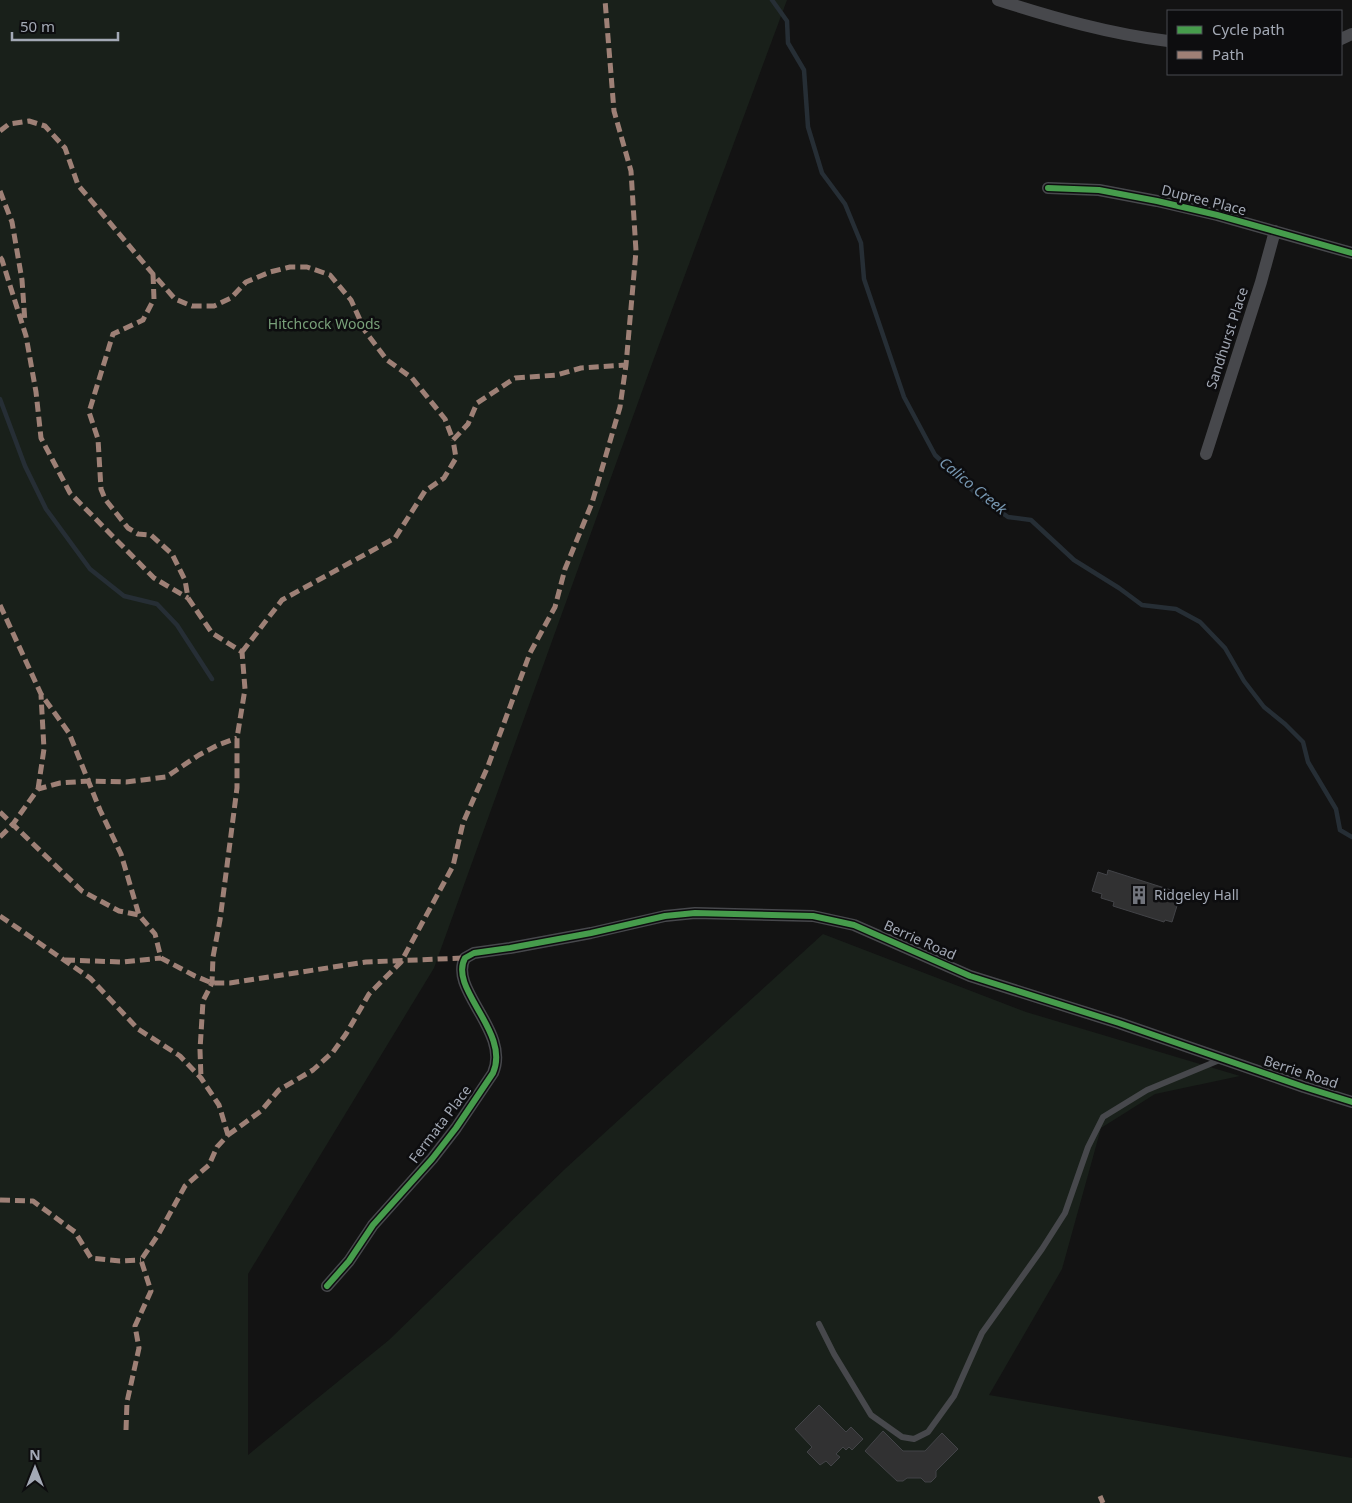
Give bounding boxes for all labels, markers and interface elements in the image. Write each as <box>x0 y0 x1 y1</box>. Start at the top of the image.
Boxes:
scale bar <box>12 10 119 42</box>
legend <box>1167 10 1342 75</box>
text: 50 m <box>20 16 55 36</box>
text: Cycle path <box>1212 19 1285 39</box>
text: Path <box>1212 44 1244 64</box>
street label: Dupree Place <box>1160 180 1249 219</box>
street label: Sandhurst Place <box>1201 284 1252 391</box>
park label: Hitchcock Woods <box>268 314 381 333</box>
water label: Calico Creek <box>936 452 1012 519</box>
building icon: Ridgeley Hall <box>1128 884 1150 906</box>
place label: Ridgeley Hall <box>1154 885 1239 904</box>
street label: Berrie Road <box>881 915 959 964</box>
street label: Berrie Road <box>1261 1051 1341 1093</box>
street label: Fermata Place <box>404 1081 475 1167</box>
north arrow <box>10 1443 60 1493</box>
text: N <box>29 1445 41 1464</box>

